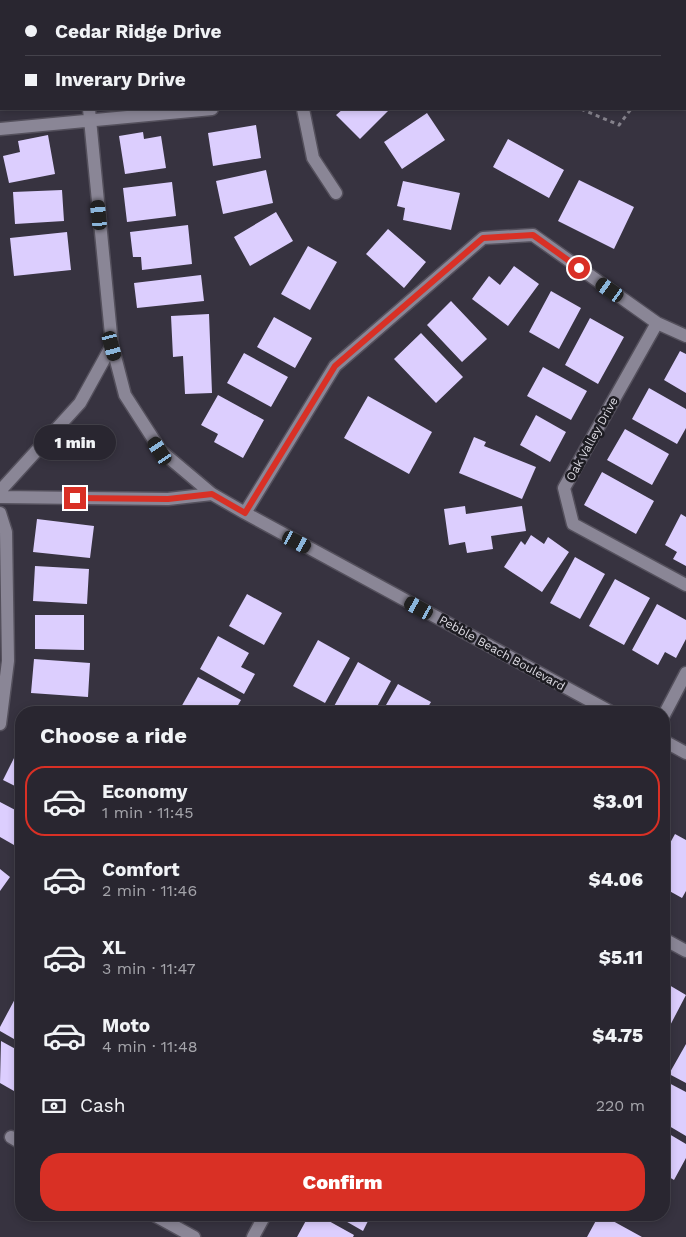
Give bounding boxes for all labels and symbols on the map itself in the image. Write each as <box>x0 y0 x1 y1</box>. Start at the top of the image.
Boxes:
car <box>89 199 108 231</box>
route start <box>568 257 590 279</box>
car <box>593 275 626 305</box>
car <box>100 330 123 362</box>
street label: Oak Valley Drive <box>563 395 621 483</box>
callout: 1 min <box>34 426 116 460</box>
car <box>145 434 174 468</box>
route end <box>64 487 86 509</box>
car <box>280 528 313 556</box>
car <box>402 594 435 622</box>
street label: Pebble Beach Boulevard <box>437 613 567 693</box>

